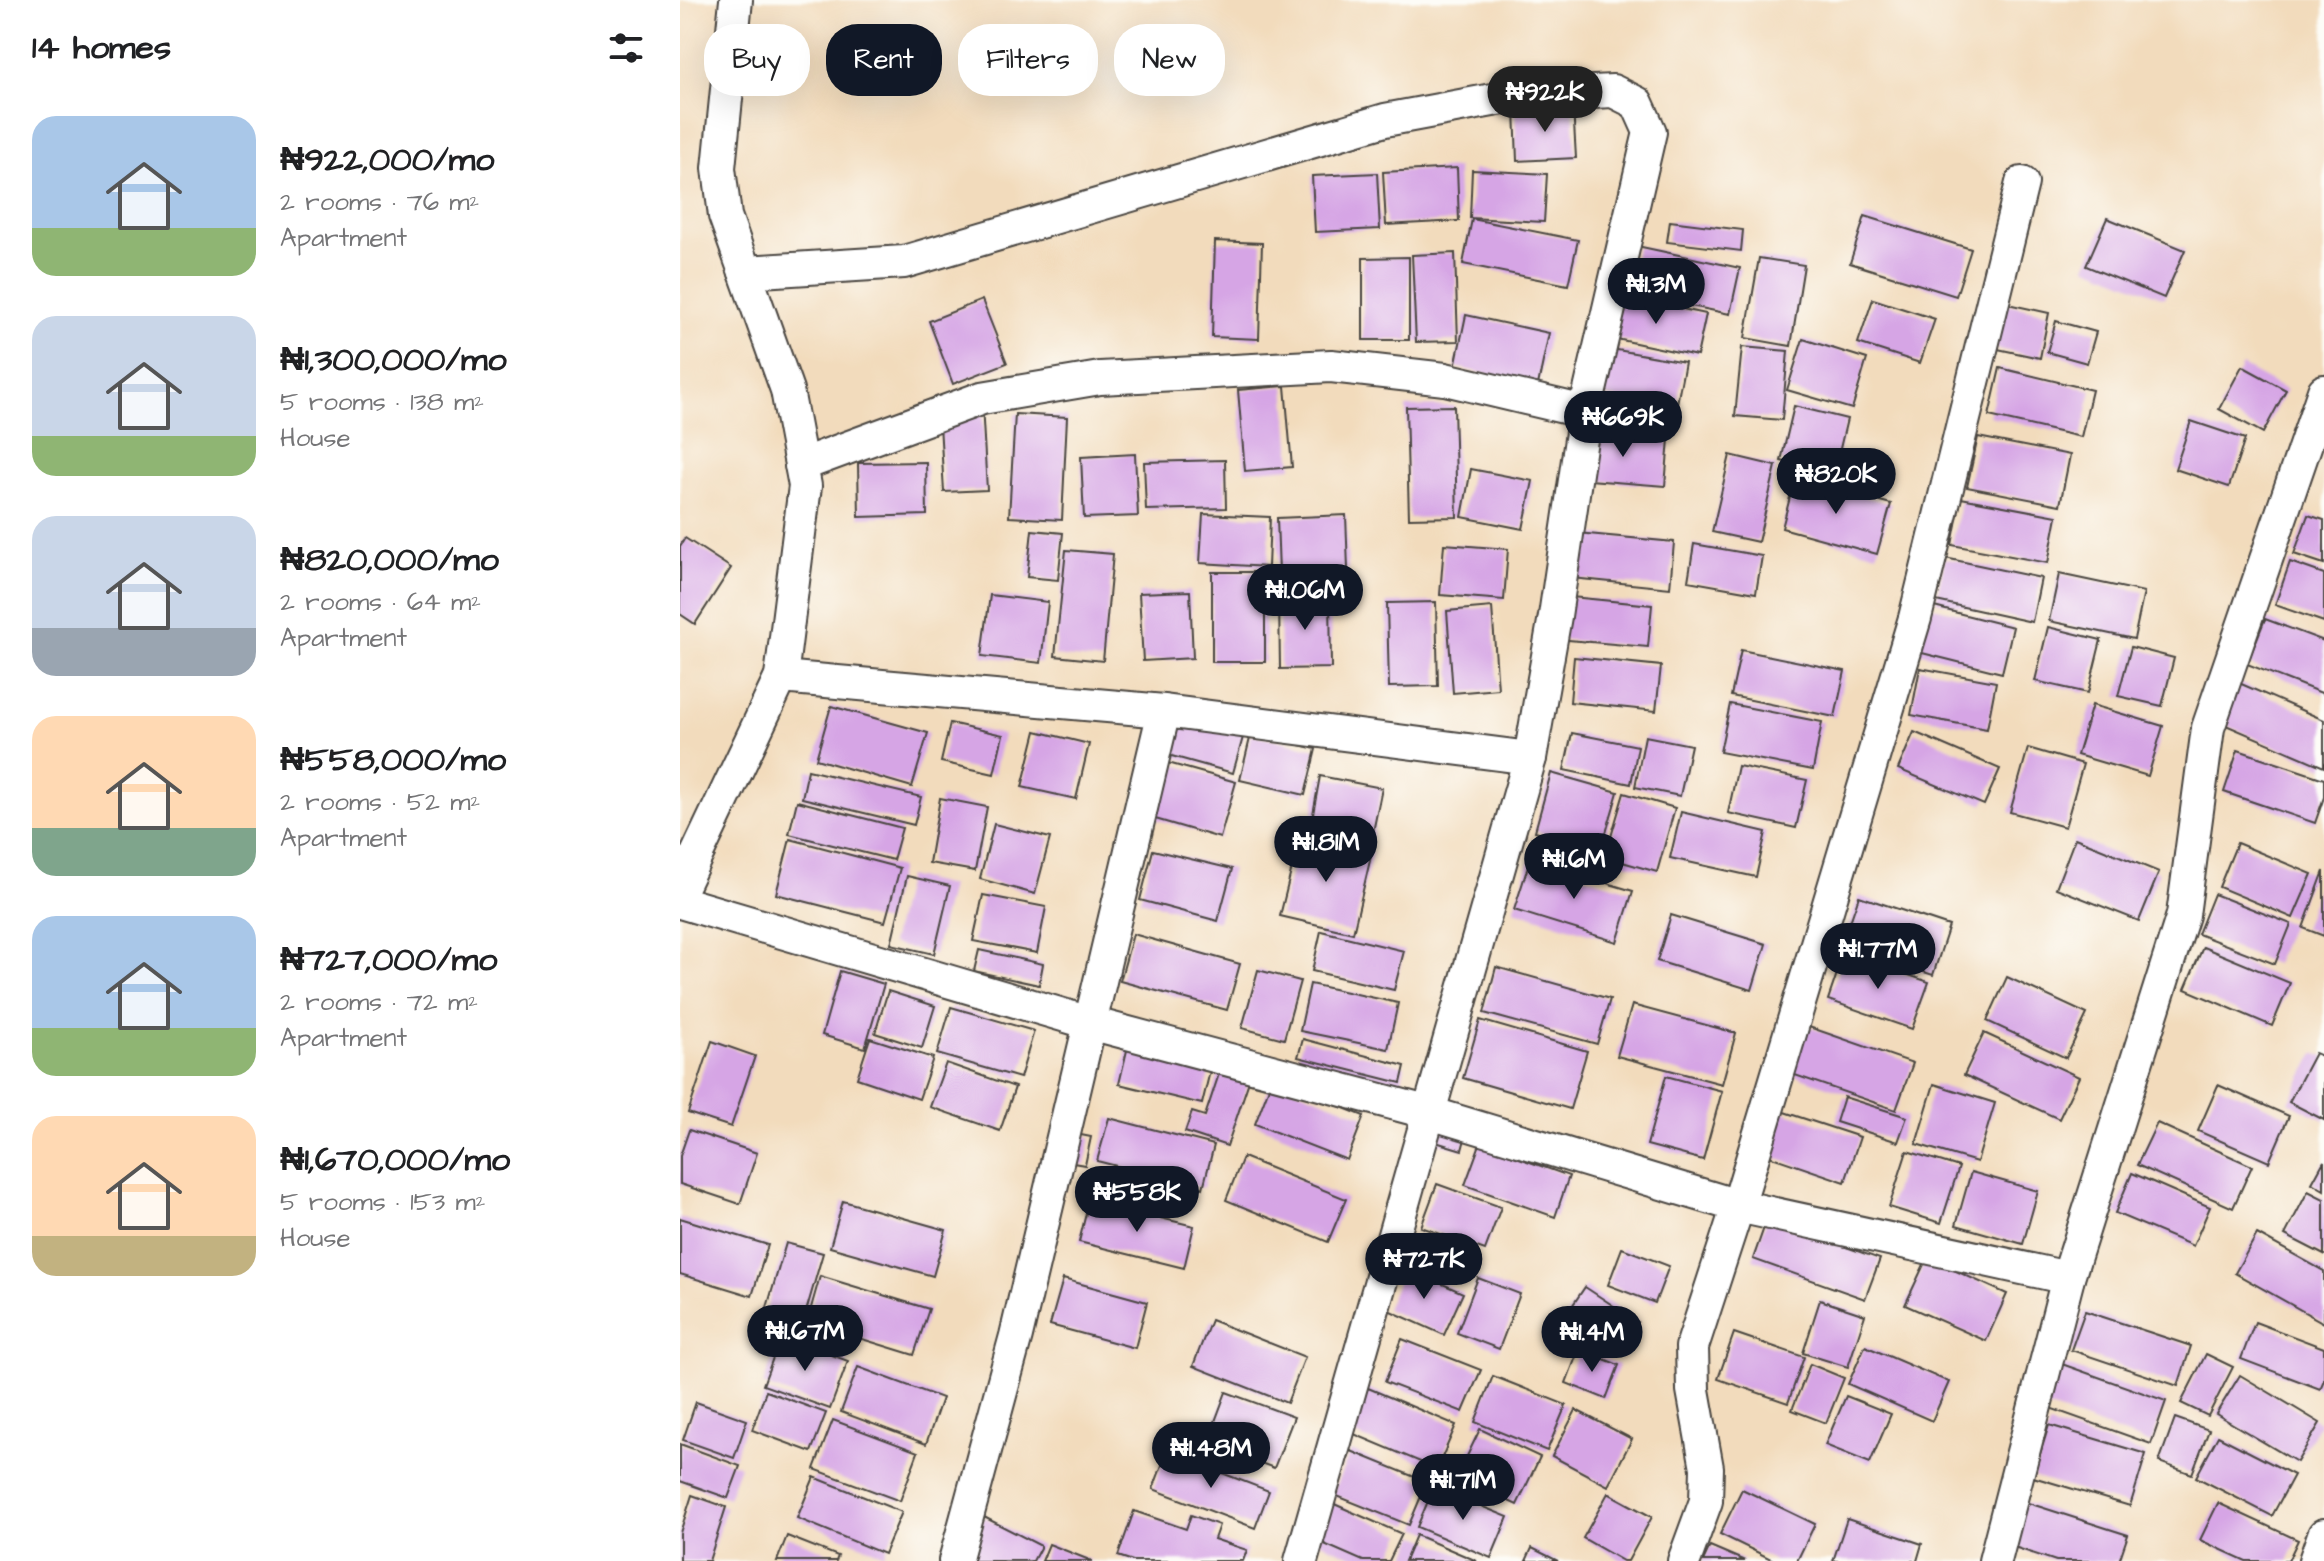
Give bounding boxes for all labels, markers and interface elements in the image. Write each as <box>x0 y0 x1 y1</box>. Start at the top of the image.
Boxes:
text: 14 homes <box>32 24 171 72</box>
chip: Buy <box>704 24 810 96</box>
chip: Rent <box>826 24 942 96</box>
chip: Filters <box>958 24 1098 96</box>
chip: New <box>1114 24 1225 96</box>
icon: filters <box>604 26 648 70</box>
pin: ₦922K <box>1489 66 1601 134</box>
text: ₦922K <box>1505 74 1585 110</box>
text: ₦922,000/mo <box>280 136 494 184</box>
icon: home <box>96 148 192 244</box>
text: 2 rooms · 76 m² <box>280 184 479 220</box>
text: Apartment <box>280 220 407 256</box>
pin: ₦1.3M <box>1600 258 1712 326</box>
text: ₦1.3M <box>1626 266 1686 302</box>
text: ₦1,300,000/mo <box>280 336 507 384</box>
icon: home <box>96 348 192 444</box>
text: 5 rooms · 138 m² <box>280 384 484 420</box>
pin: ₦669K <box>1567 391 1679 459</box>
text: ₦669K <box>1582 399 1664 435</box>
text: House <box>280 420 351 456</box>
pin: ₦820K <box>1780 448 1892 516</box>
text: ₦820K <box>1795 456 1877 492</box>
text: ₦820,000/mo <box>280 536 499 584</box>
icon: home <box>96 548 192 644</box>
pin: ₦1.06M <box>1240 564 1370 632</box>
text: ₦1.06M <box>1265 572 1345 608</box>
text: 2 rooms · 64 m² <box>280 584 481 620</box>
text: Apartment <box>280 620 407 656</box>
text: ₦558,000/mo <box>280 736 506 784</box>
icon: home <box>96 748 192 844</box>
text: 2 rooms · 52 m² <box>280 784 480 820</box>
pin: ₦1.81M <box>1261 816 1391 884</box>
text: Apartment <box>280 820 407 856</box>
text: ₦1.81M <box>1292 824 1360 860</box>
pin: ₦1.6M <box>1518 833 1630 901</box>
text: ₦1.6M <box>1542 841 1606 877</box>
pin: ₦1.77M <box>1813 923 1943 991</box>
text: ₦1.77M <box>1838 931 1918 967</box>
text: ₦727,000/mo <box>280 936 497 984</box>
icon: home <box>96 948 192 1044</box>
text: 2 rooms · 72 m² <box>280 984 478 1020</box>
text: Apartment <box>280 1020 407 1056</box>
text: ₦1,670,000/mo <box>280 1136 510 1184</box>
icon: home <box>96 1148 192 1244</box>
pin: ₦558K <box>1081 1166 1193 1234</box>
text: ₦558K <box>1093 1174 1181 1210</box>
text: 5 rooms · 153 m² <box>280 1184 486 1220</box>
text: House <box>280 1220 351 1256</box>
pin: ₦727K <box>1368 1233 1480 1301</box>
text: ₦727K <box>1383 1241 1465 1277</box>
pin: ₦1.67M <box>740 1305 870 1373</box>
pin: ₦1.4M <box>1536 1306 1648 1374</box>
text: ₦1.67M <box>765 1313 845 1349</box>
text: ₦1.4M <box>1560 1314 1624 1350</box>
pin: ₦1.48M <box>1146 1422 1276 1490</box>
text: ₦1.48M <box>1170 1430 1252 1466</box>
pin: ₦1.71M <box>1398 1454 1528 1522</box>
text: ₦1.71M <box>1430 1462 1496 1498</box>

